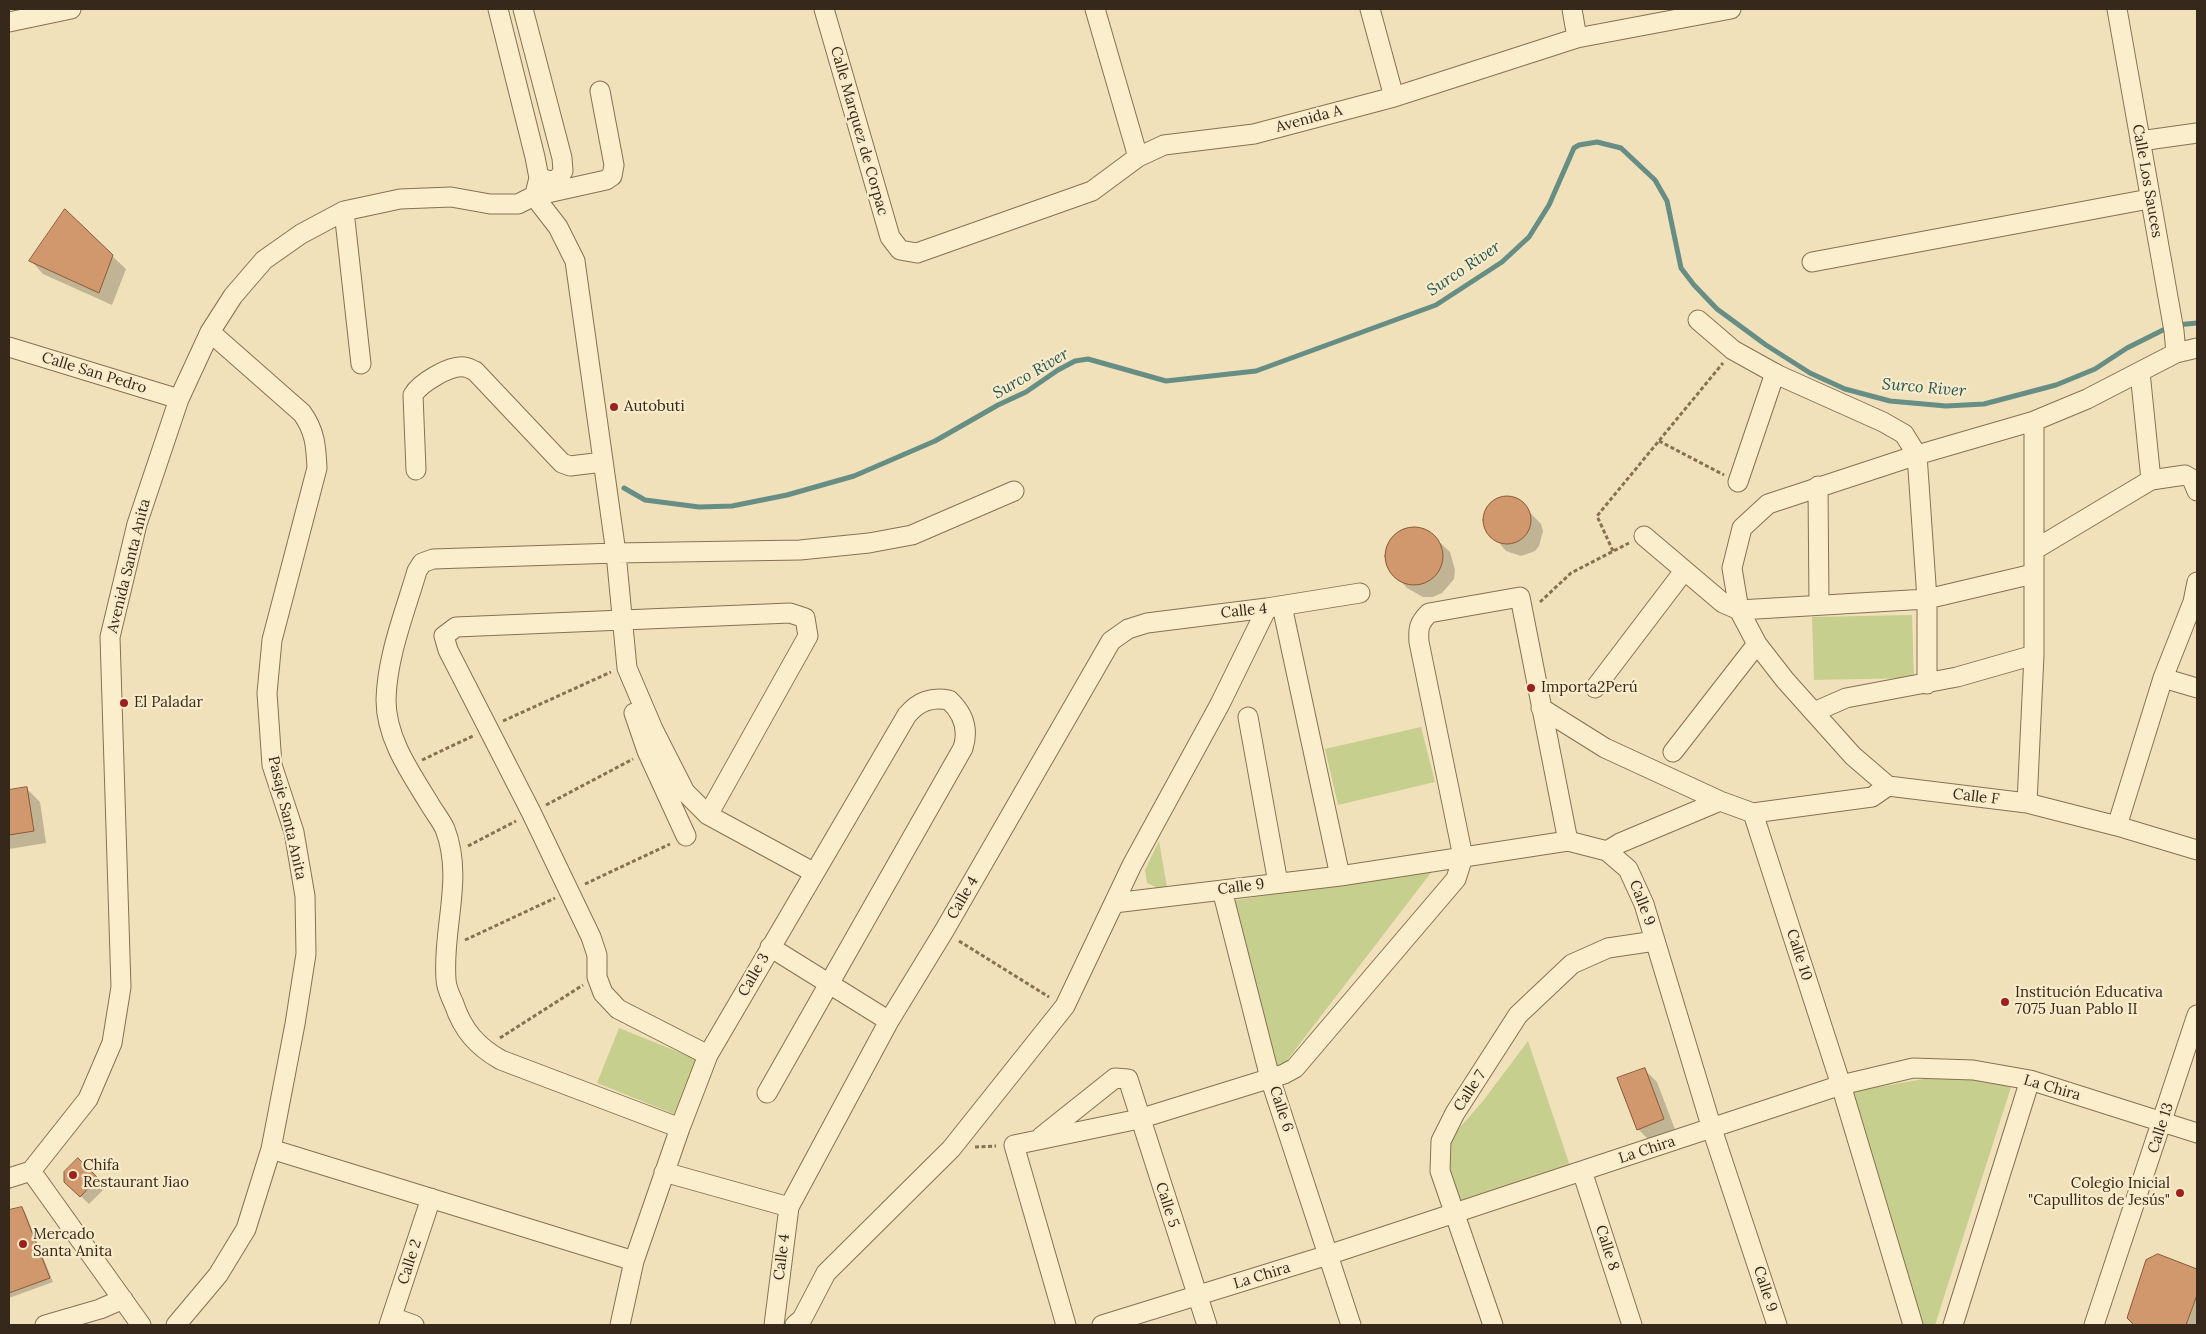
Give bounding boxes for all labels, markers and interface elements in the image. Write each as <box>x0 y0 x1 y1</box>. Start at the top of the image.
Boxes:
street label: Calle Marquez de Corpac <box>826 44 892 218</box>
street label: Avenida A <box>1274 101 1344 137</box>
street label: Calle Los Sauces <box>2128 123 2166 239</box>
water label: Surco River <box>1424 237 1504 301</box>
water label: Surco River <box>990 345 1072 403</box>
street label: Calle San Pedro <box>39 348 149 398</box>
water label: Surco River <box>1881 375 1967 401</box>
place label: Autobuti <box>624 398 685 416</box>
marker: Autobuti <box>608 401 620 413</box>
street label: Avenida Santa Anita <box>104 497 154 635</box>
street label: Calle 4 <box>1220 600 1268 622</box>
place label: Importa2Perú <box>1541 679 1638 697</box>
marker: Importa2Perú <box>1525 682 1537 694</box>
place label: El Paladar <box>134 694 203 712</box>
marker: El Paladar <box>118 697 130 709</box>
street label: Pasaje Santa Anita <box>264 754 310 882</box>
street label: Calle F <box>1952 785 2000 809</box>
street label: Calle 4 <box>944 873 982 923</box>
street label: Calle 9 <box>1217 875 1265 899</box>
street label: Calle 9 <box>1625 878 1659 928</box>
street label: Calle 10 <box>1782 927 1816 983</box>
street label: Calle 3 <box>735 950 773 1000</box>
place label: Institución Educativa 7075 Juan Pablo II <box>2015 984 2163 1019</box>
marker: Institución Educativa 7075 Juan Pablo II <box>1999 996 2011 1008</box>
street label: Calle 7 <box>1450 1067 1490 1115</box>
street label: La Chira <box>2021 1071 2083 1105</box>
street label: Calle 6 <box>1265 1084 1297 1134</box>
street label: Calle 13 <box>2144 1100 2178 1156</box>
street label: La Chira <box>1616 1132 1678 1168</box>
place label: Chifa Restaurant Jiao <box>83 1157 189 1192</box>
marker: Chifa Restaurant Jiao <box>67 1169 79 1181</box>
place label: Colegio Inicial "Capullitos de Jesús" <box>2028 1175 2170 1210</box>
street label: Calle 5 <box>1151 1180 1183 1230</box>
marker: Colegio Inicial "Capullitos de Jesús" <box>2174 1187 2186 1199</box>
street label: Calle 8 <box>1591 1223 1623 1273</box>
place label: Mercado Santa Anita <box>33 1226 112 1261</box>
street label: Calle 4 <box>770 1233 794 1281</box>
street label: Calle 2 <box>394 1237 426 1287</box>
marker: Mercado Santa Anita <box>17 1238 29 1250</box>
street label: La Chira <box>1231 1259 1293 1293</box>
street label: Calle 9 <box>1749 1264 1781 1314</box>

